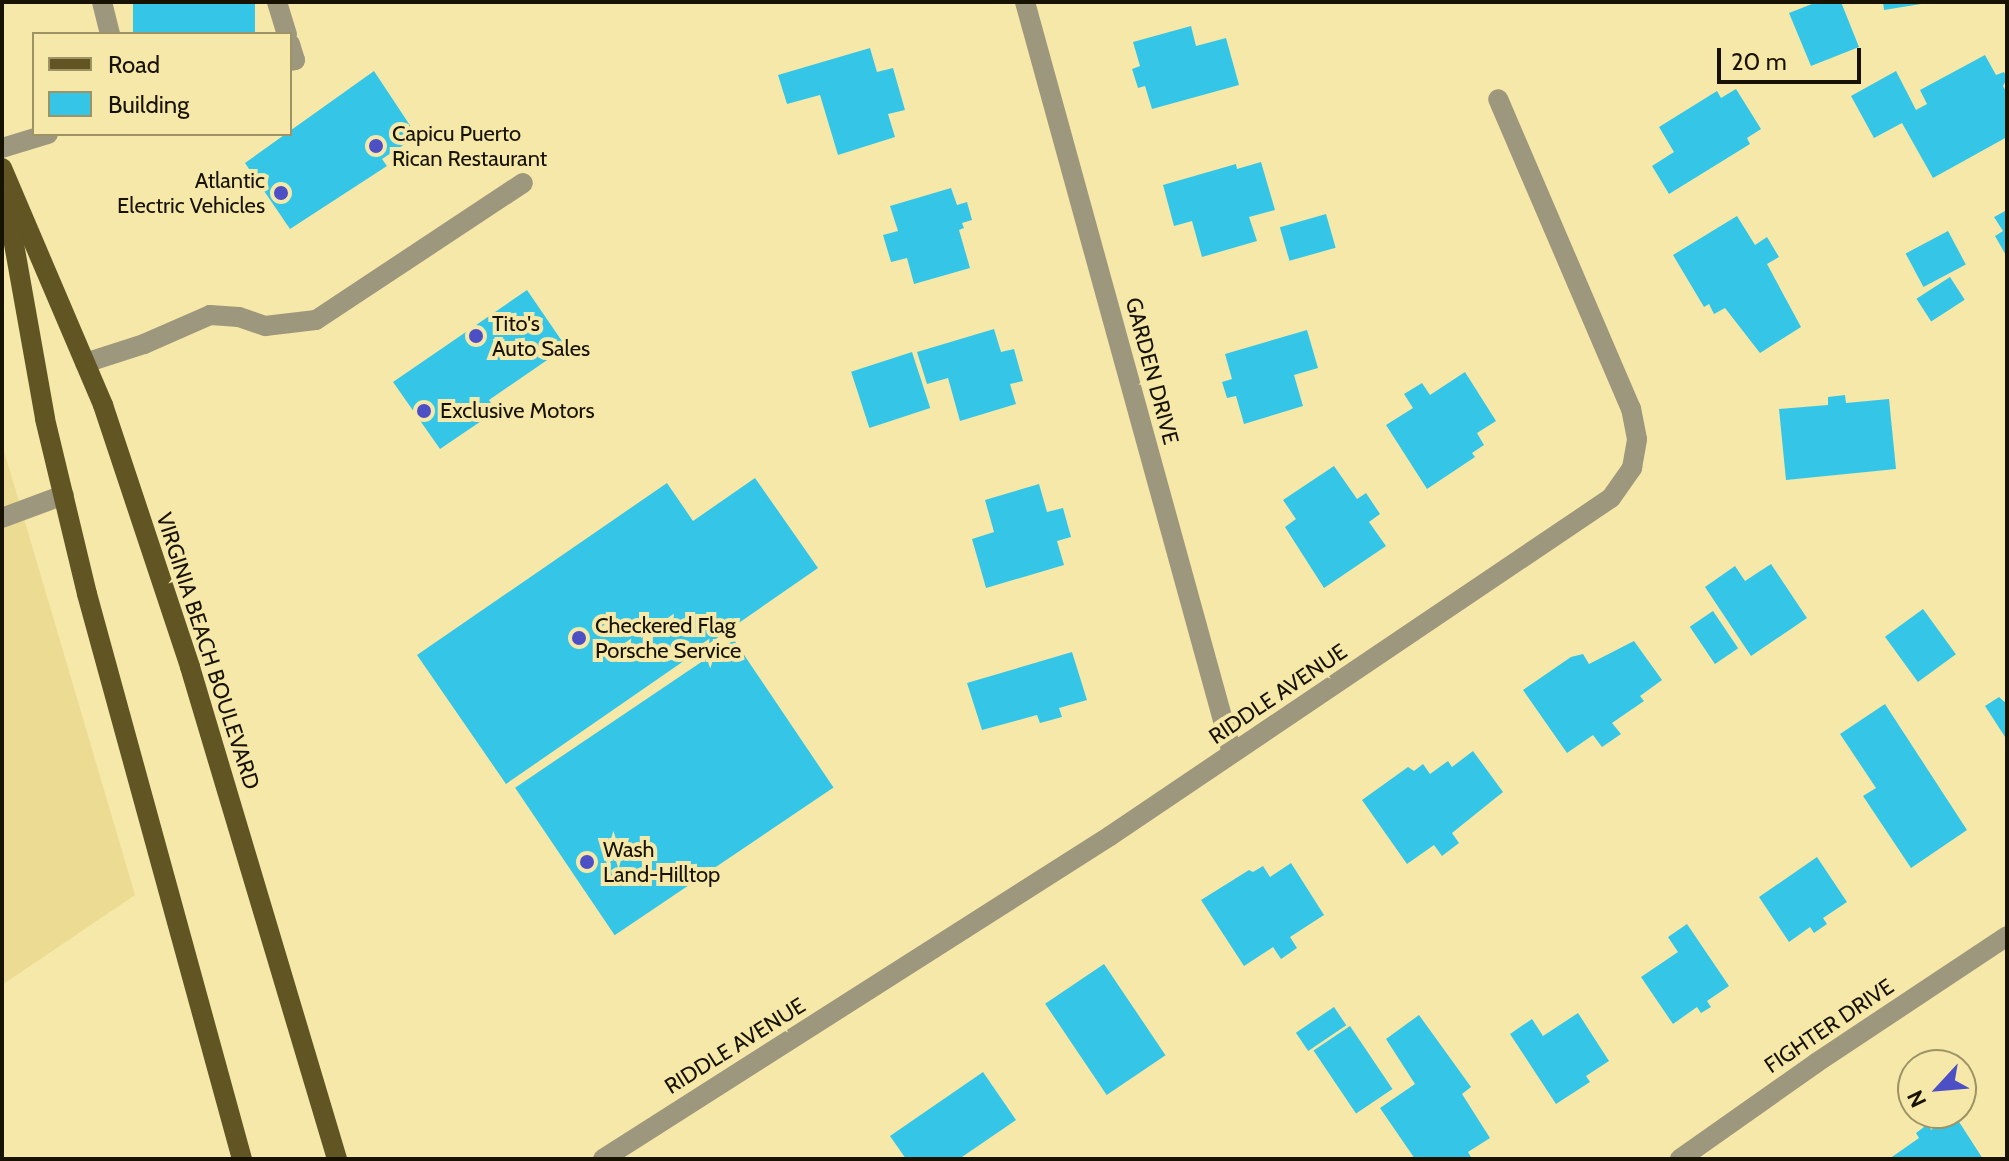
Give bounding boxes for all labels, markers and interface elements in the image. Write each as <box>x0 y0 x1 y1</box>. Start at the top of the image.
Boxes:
legend <box>32 32 292 136</box>
scale bar <box>1721 32 1865 82</box>
text: 20 m <box>1731 47 1787 76</box>
text: Road <box>108 50 160 79</box>
text: Building <box>108 90 189 119</box>
place label: Capicu Puerto Rican Restaurant <box>392 120 547 172</box>
marker: Capicu Puerto Rican Restaurant <box>367 137 385 155</box>
place label: Atlantic Electric Vehicles <box>117 167 265 218</box>
marker: Atlantic Electric Vehicles <box>272 184 290 202</box>
street label: GARDEN DRIVE <box>1120 295 1184 447</box>
place label: Tito's Auto Sales <box>492 310 590 362</box>
marker: Tito's Auto Sales <box>467 327 485 345</box>
place label: Exclusive Motors <box>440 398 595 424</box>
marker: Exclusive Motors <box>415 402 433 420</box>
street label: VIRGINIA BEACH BOULEVARD <box>151 509 265 793</box>
place label: Checkered Flag Porsche Service <box>595 612 741 664</box>
marker: Checkered Flag Porsche Service <box>570 629 588 647</box>
street label: RIDDLE AVENUE <box>1204 638 1352 750</box>
place label: Wash Land-Hilltop <box>603 836 720 888</box>
marker: Wash Land-Hilltop <box>578 853 596 871</box>
street label: FIGHTER DRIVE <box>1759 973 1899 1079</box>
street label: RIDDLE AVENUE <box>660 992 810 1100</box>
north arrow <box>1897 1049 1977 1129</box>
text: N <box>1901 1086 1932 1112</box>

